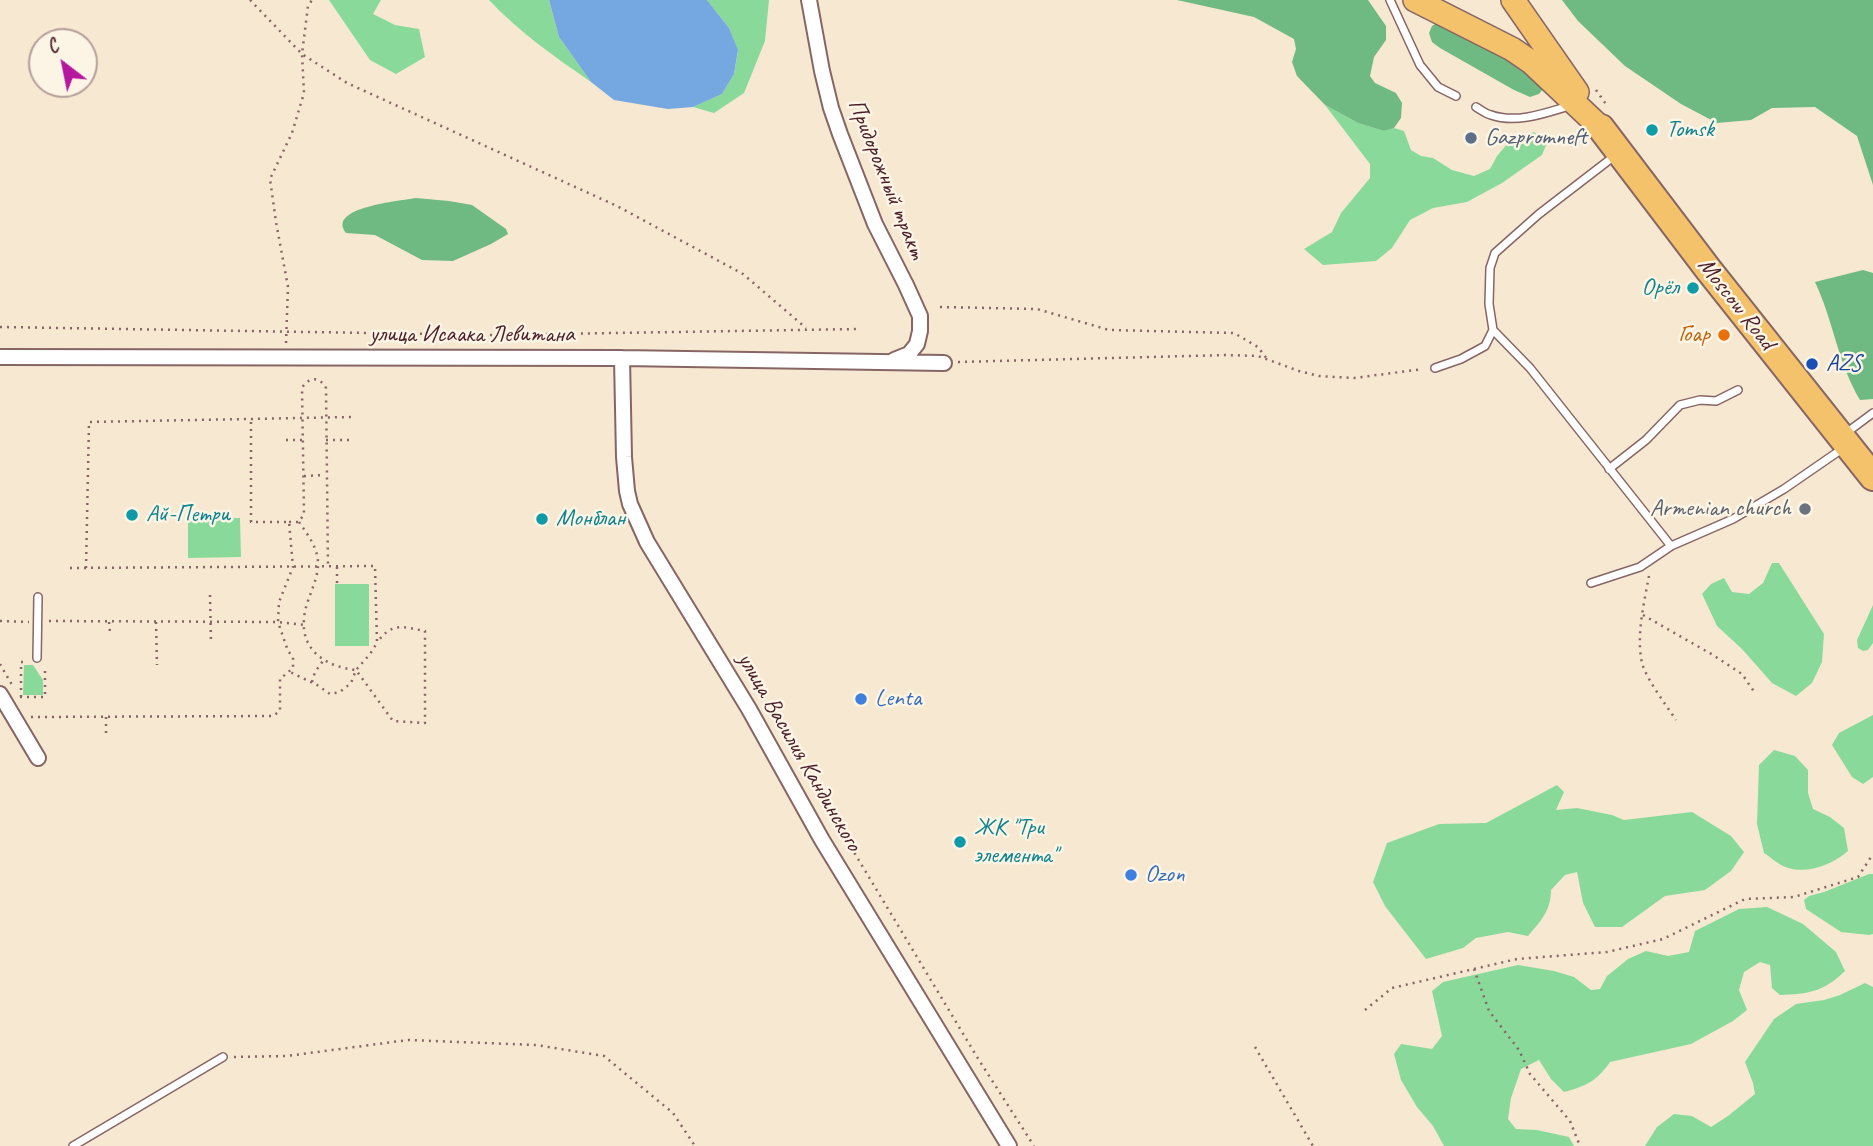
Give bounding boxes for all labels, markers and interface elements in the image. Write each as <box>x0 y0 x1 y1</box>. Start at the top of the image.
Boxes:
north arrow <box>28 28 98 98</box>
text: С <box>43 34 63 60</box>
street label: Придорожный тракт <box>841 95 931 263</box>
place label: Tomsk <box>1666 116 1714 144</box>
marker: Tomsk <box>1644 122 1660 138</box>
place label: Gazpromneft <box>1485 124 1587 152</box>
marker: Gazpromneft <box>1463 130 1479 146</box>
street label: Moscow Road <box>1691 252 1781 356</box>
place label: Орёл <box>1641 274 1679 302</box>
marker: Орёл <box>1685 280 1701 296</box>
street label: улица Исаака Левитана <box>370 321 574 349</box>
place label: Гоар <box>1678 321 1710 349</box>
marker: Гоар <box>1716 327 1732 343</box>
place label: AZS <box>1826 350 1862 378</box>
marker: AZS <box>1804 356 1820 372</box>
place label: Armenian church <box>1650 495 1791 523</box>
place label: Ай-Петри <box>146 501 230 529</box>
marker: Armenian church <box>1797 501 1813 517</box>
place label: Монблан <box>556 505 625 533</box>
marker: Ай-Петри <box>124 507 140 523</box>
marker: Монблан <box>534 511 550 527</box>
street label: улица Василия Кандинского <box>730 648 868 856</box>
place label: Lenta <box>875 685 921 713</box>
marker: Lenta <box>853 691 869 707</box>
place label: ЖК "Три элемента" <box>974 814 1057 870</box>
marker: ЖК "Три элемента" <box>952 834 968 850</box>
place label: Ozon <box>1145 861 1184 889</box>
marker: Ozon <box>1123 867 1139 883</box>

